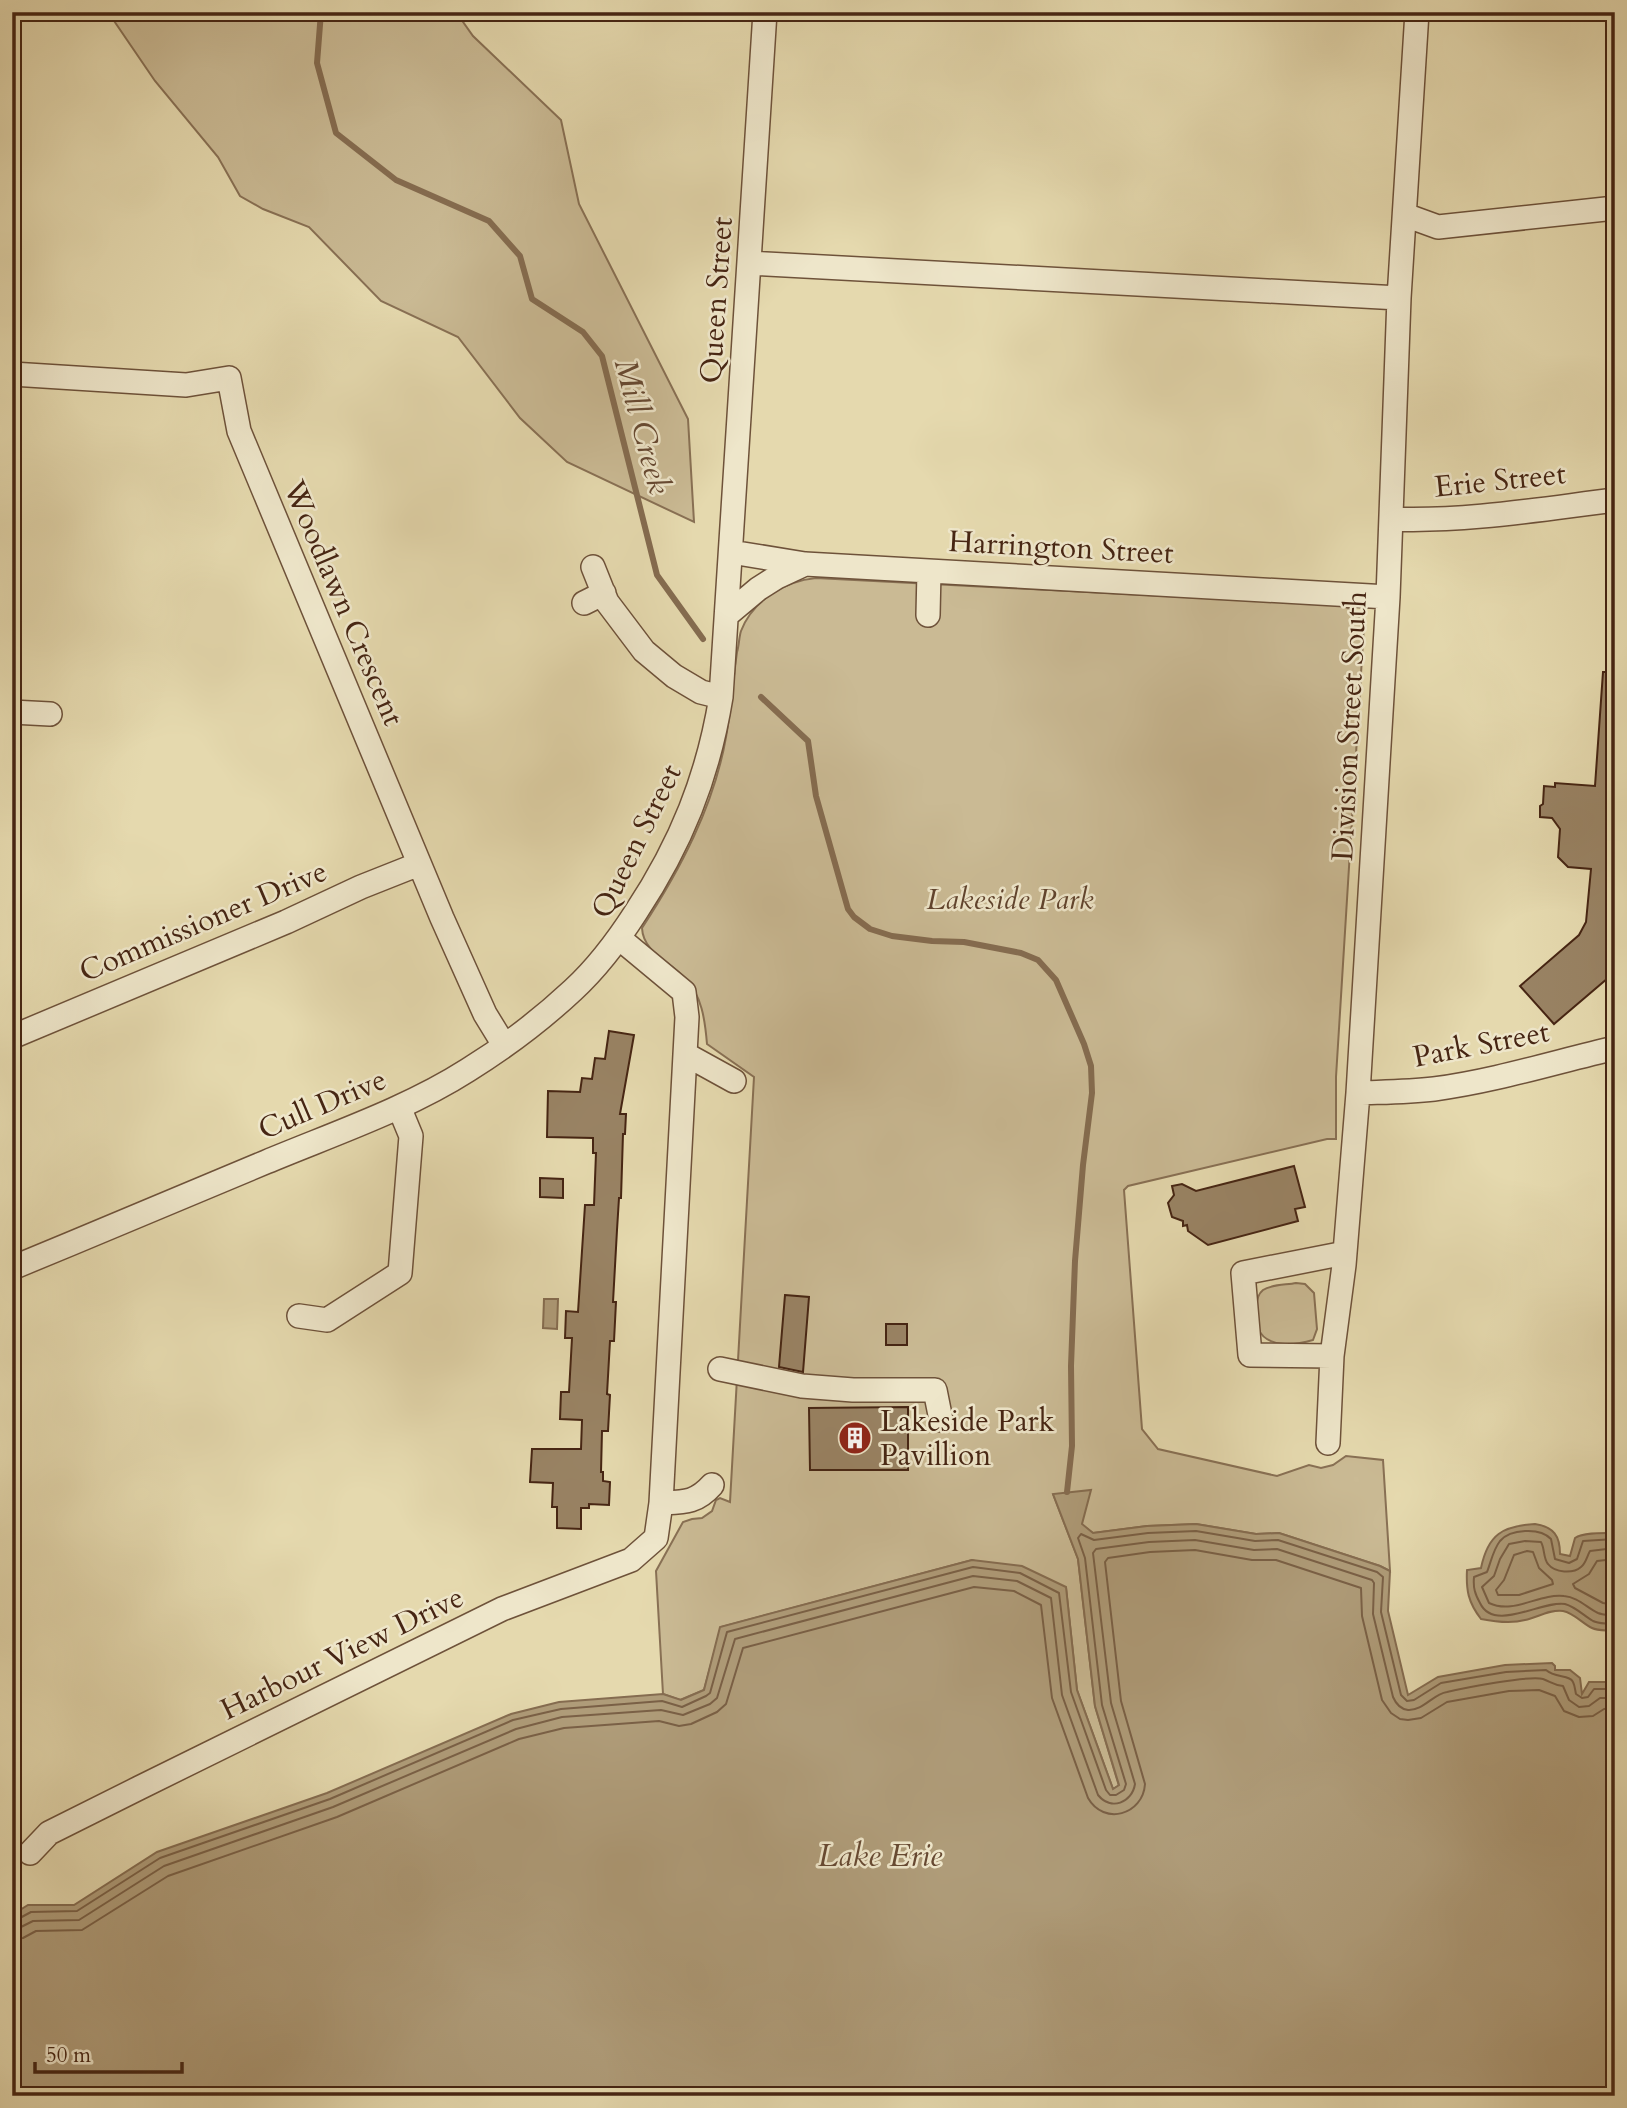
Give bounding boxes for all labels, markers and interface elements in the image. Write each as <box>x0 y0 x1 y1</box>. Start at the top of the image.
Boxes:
street label: Queen Street <box>690 215 743 385</box>
water label: Mill Creek <box>603 354 681 499</box>
street label: Erie Street <box>1432 453 1568 508</box>
street label: Woodlawn Crescent <box>273 473 414 733</box>
street label: Harrington Street <box>947 521 1175 574</box>
street label: Division Street South <box>1322 590 1377 862</box>
street label: Queen Street <box>581 757 692 925</box>
street label: Commissioner Drive <box>73 851 333 992</box>
park label: Lakeside Park <box>926 879 1094 920</box>
street label: Park Street <box>1409 1011 1553 1078</box>
street label: Cull Drive <box>252 1059 392 1150</box>
place label: Lakeside Park Pavillion <box>880 1401 1055 1476</box>
building icon: Lakeside Park Pavillion <box>836 1419 874 1457</box>
street label: Harbour View Drive <box>214 1577 471 1730</box>
water label: Lake Erie <box>818 1834 943 1878</box>
scale bar <box>35 2031 182 2075</box>
text: 50 m <box>46 2041 91 2070</box>

